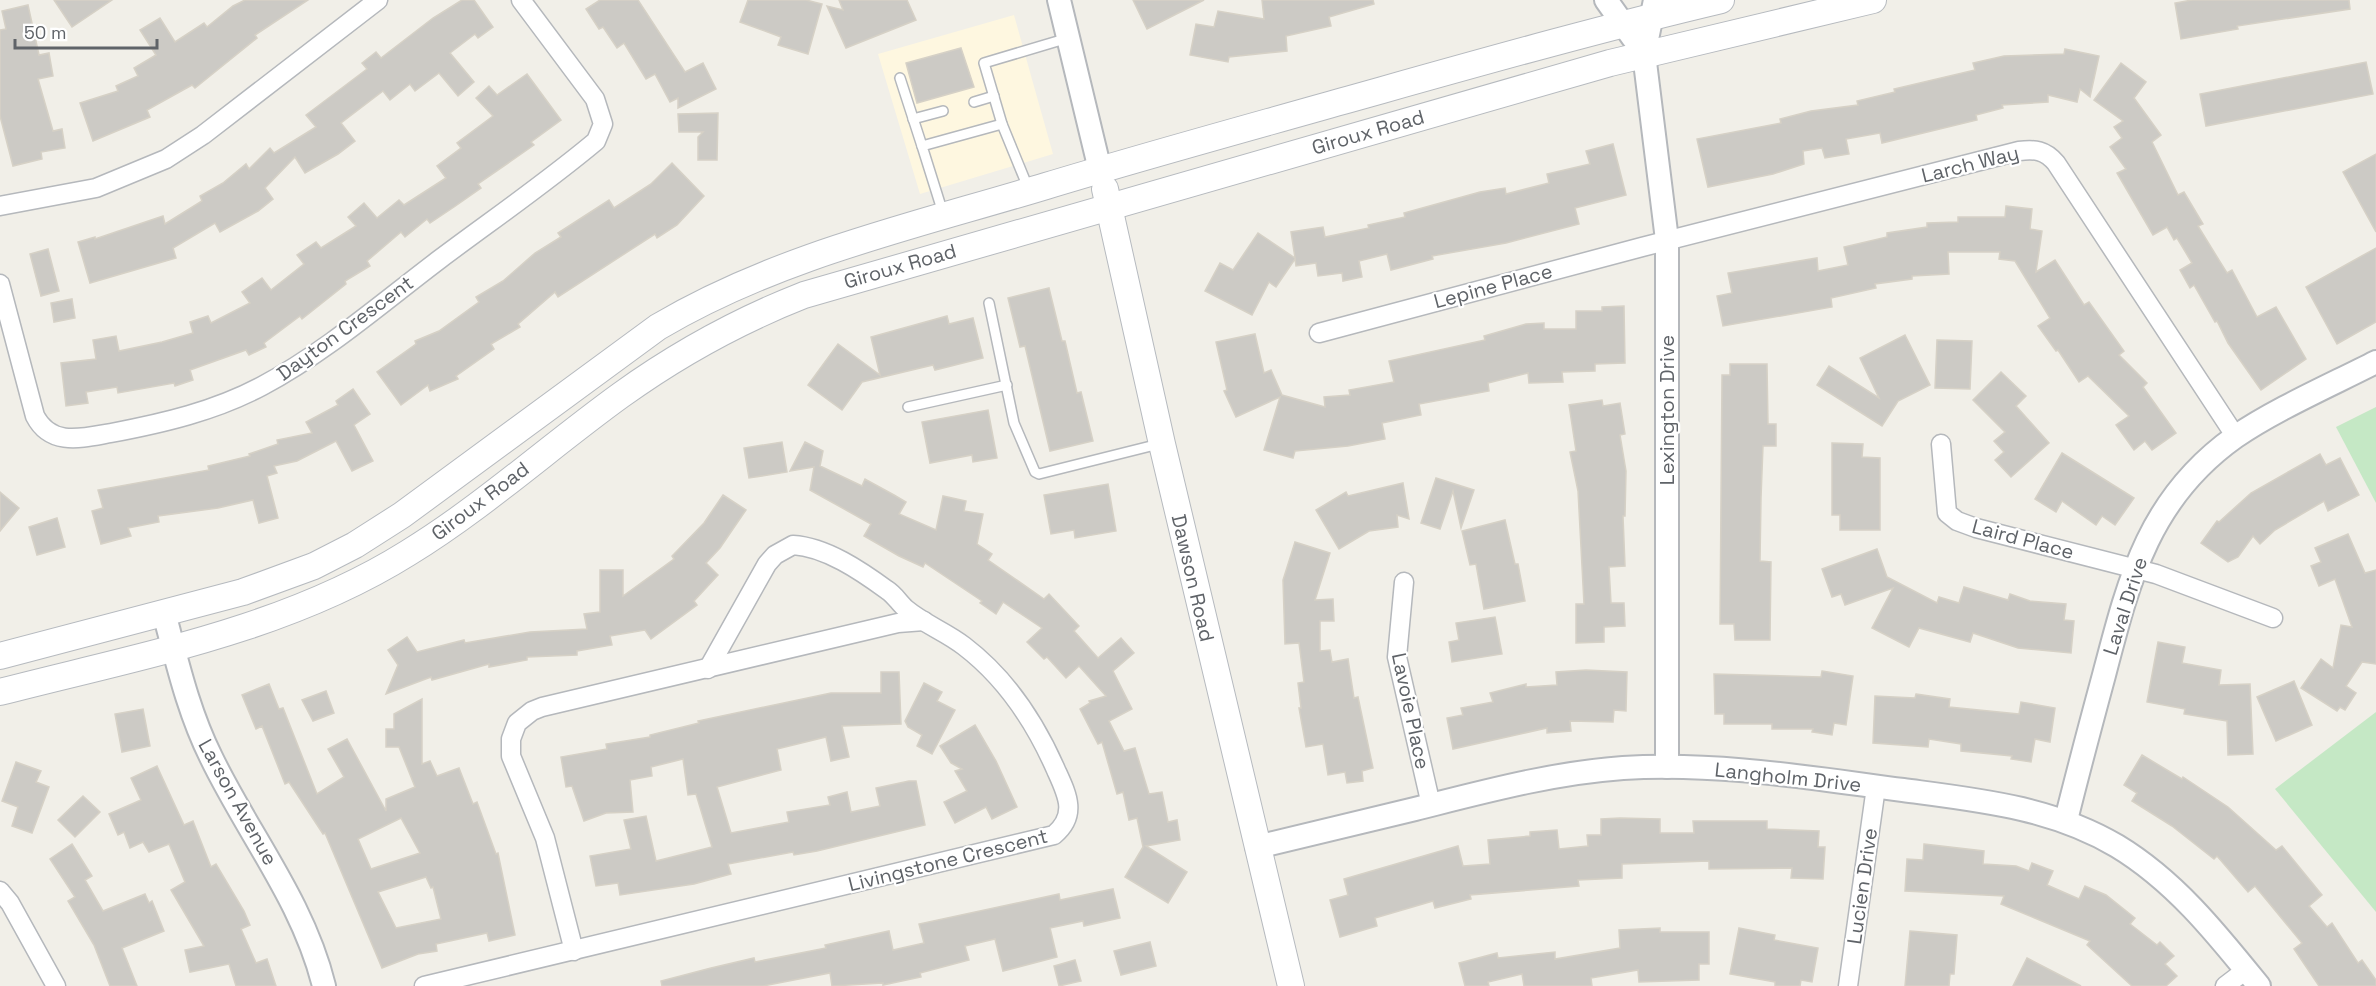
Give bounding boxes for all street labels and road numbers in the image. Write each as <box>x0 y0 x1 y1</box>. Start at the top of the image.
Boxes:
street label: Giroux Road <box>1309 104 1427 160</box>
street label: Larch Way <box>1919 139 2021 189</box>
street label: Giroux Road <box>841 238 959 294</box>
street label: Lepine Place <box>1431 258 1555 314</box>
street label: Dayton Crescent <box>272 270 418 386</box>
street label: Lexington Drive <box>1654 335 1680 485</box>
street label: Giroux Road <box>426 456 534 546</box>
street label: Dawson Road <box>1166 512 1220 644</box>
street label: Laird Place <box>1969 513 2077 565</box>
street label: Laval Drive <box>2097 554 2153 658</box>
street label: Lavoie Place <box>1386 650 1436 772</box>
street label: Larson Avenue <box>193 734 283 870</box>
street label: Langholm Drive <box>1713 756 1863 798</box>
street label: Livingstone Crescent <box>846 823 1050 897</box>
street label: Lucien Drive <box>1841 826 1883 946</box>

